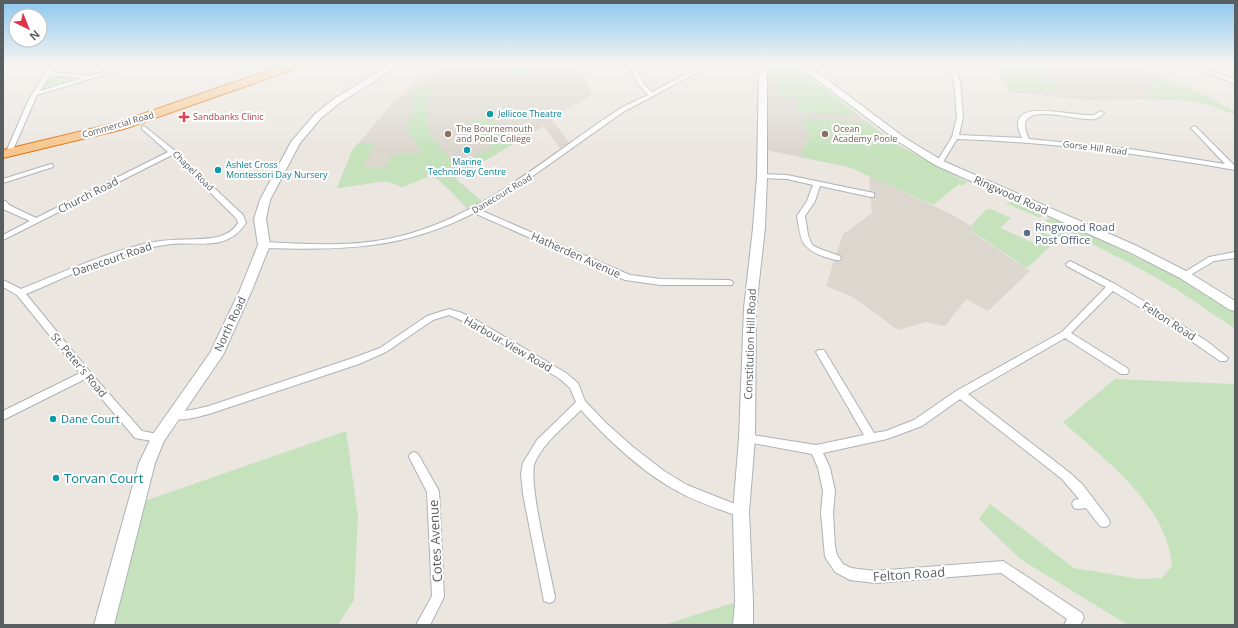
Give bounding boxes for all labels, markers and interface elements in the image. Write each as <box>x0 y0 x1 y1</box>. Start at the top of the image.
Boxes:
north arrow <box>8 8 48 48</box>
text: N <box>27 27 44 44</box>
place label: Jellicoe Theatre <box>497 107 562 120</box>
street label: Commercial Road <box>80 108 155 141</box>
marker: Jellicoe Theatre <box>485 109 495 119</box>
place label: Sandbanks Clinic <box>193 110 264 123</box>
marker: Sandbanks Clinic <box>178 111 190 123</box>
place label: The Bournemouth and Poole College <box>456 122 533 145</box>
place label: Ocean Academy Poole <box>833 122 897 145</box>
marker: The Bournemouth and Poole College <box>443 129 453 139</box>
marker: Ocean Academy Poole <box>820 129 830 139</box>
street label: Gorse Hill Road <box>1062 137 1128 158</box>
marker: Marine Technology Centre <box>462 145 472 155</box>
street label: Chapel Road <box>170 148 217 194</box>
place label: Marine Technology Centre <box>428 155 506 178</box>
place label: Ashlet Cross Montessori Day Nursery <box>226 158 328 181</box>
marker: Ashlet Cross Montessori Day Nursery <box>213 165 223 175</box>
street label: Danecourt Road <box>469 170 534 217</box>
street label: Ringwood Road <box>972 171 1051 218</box>
street label: Church Road <box>55 173 121 216</box>
place label: Ringwood Road Post Office <box>1035 219 1115 247</box>
street label: Hatherden Avenue <box>529 228 623 281</box>
marker: Ringwood Road Post Office <box>1022 228 1032 238</box>
street label: Danecourt Road <box>70 238 154 279</box>
street label: Constitution Hill Road <box>740 288 759 400</box>
street label: North Road <box>210 294 249 354</box>
street label: Felton Road <box>1140 298 1199 343</box>
street label: Harbour View Road <box>461 312 555 375</box>
street label: St. Peter's Road <box>48 329 111 400</box>
place label: Dane Court <box>61 411 120 426</box>
marker: Dane Court <box>48 414 58 424</box>
place label: Torvan Court <box>64 469 144 487</box>
marker: Torvan Court <box>51 473 61 483</box>
street label: Cotes Avenue <box>424 499 446 583</box>
street label: Felton Road <box>872 563 946 585</box>

